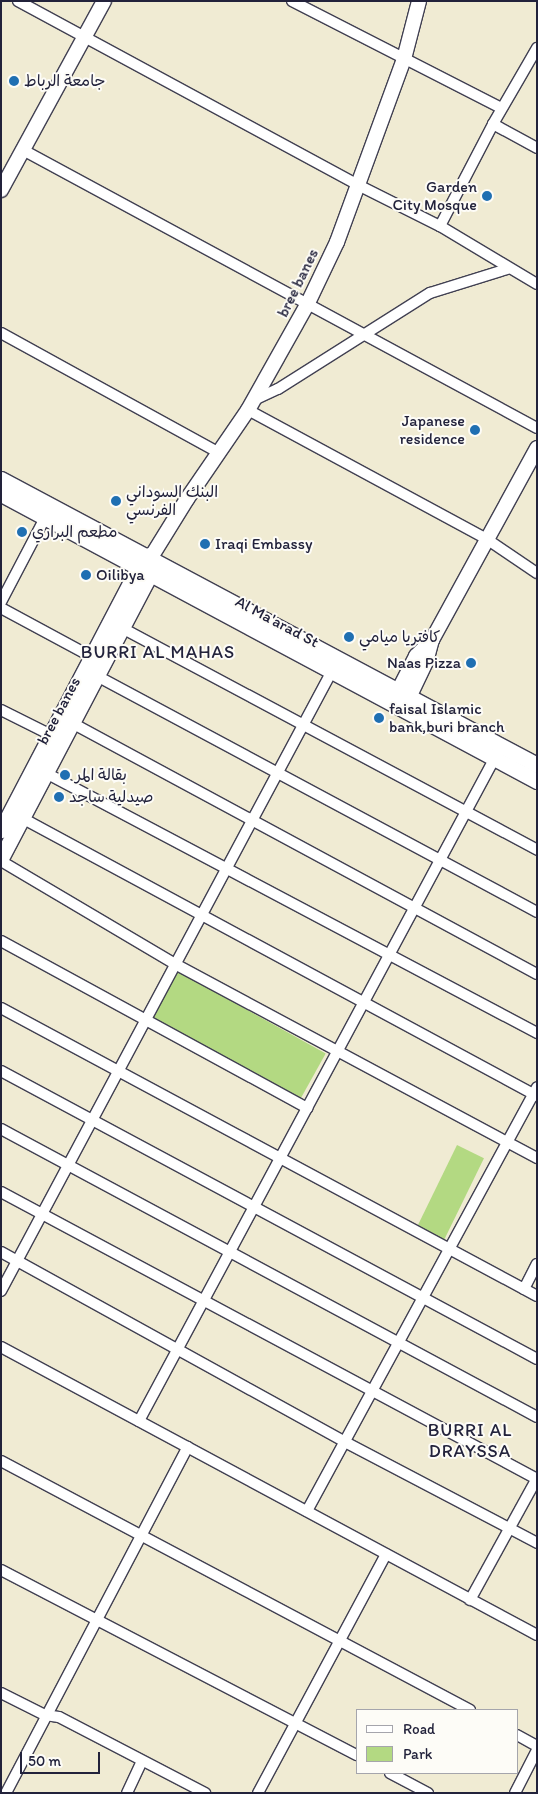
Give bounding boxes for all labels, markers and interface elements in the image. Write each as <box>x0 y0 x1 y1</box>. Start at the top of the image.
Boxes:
place label: جامعة الرباط <box>24 71 105 91</box>
marker: جامعة الرباط <box>8 75 20 87</box>
place label: Garden City Mosque <box>393 177 477 215</box>
marker: Garden City Mosque <box>481 190 493 202</box>
street label: bree banes <box>273 246 323 320</box>
place label: Japanese residence <box>399 411 465 449</box>
marker: Japanese residence <box>469 424 481 436</box>
place label: البنك السوداني الفرنسي <box>126 482 218 520</box>
marker: البنك السوداني الفرنسي <box>110 495 122 507</box>
place label: مطعم البراري <box>32 522 117 542</box>
marker: مطعم البراري <box>16 526 28 538</box>
place label: Iraqi Embassy <box>215 534 312 554</box>
marker: Iraqi Embassy <box>199 538 211 550</box>
place label: Oilibya <box>96 565 145 585</box>
marker: Oilibya <box>80 569 92 581</box>
street label: Al Ma'arad St <box>232 592 322 652</box>
place label: كافتريا ميامي <box>359 627 440 647</box>
marker: كافتريا ميامي <box>343 631 355 643</box>
district label: BURRI AL MAHAS <box>80 641 236 663</box>
place label: Naas Pizza <box>387 653 461 673</box>
marker: Naas Pizza <box>465 657 477 669</box>
street label: bree banes <box>33 674 85 748</box>
place label: faisal Islamic bank,buri branch <box>389 699 504 737</box>
marker: faisal Islamic bank,buri branch <box>373 712 385 724</box>
place label: بقالة المر <box>75 765 127 785</box>
marker: بقالة المر <box>59 769 71 781</box>
place label: صيدلية ساجد <box>69 787 153 807</box>
marker: صيدلية ساجد <box>53 791 65 803</box>
district label: BURRI AL DRAYSSA <box>427 1420 513 1462</box>
legend <box>356 1709 518 1774</box>
text: Road <box>403 1720 435 1738</box>
scale bar <box>22 1742 102 1774</box>
text: Park <box>403 1745 433 1763</box>
text: 50 m <box>28 1752 61 1770</box>

